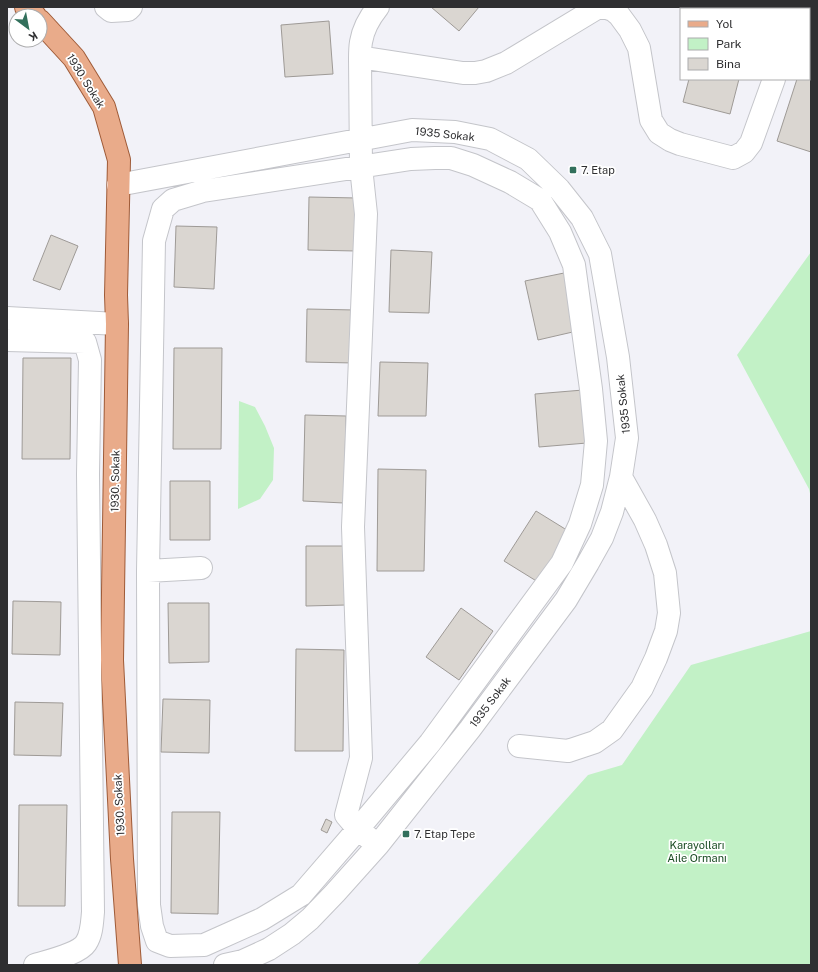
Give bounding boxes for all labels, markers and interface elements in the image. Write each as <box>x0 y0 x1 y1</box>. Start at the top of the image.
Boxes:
north arrow <box>8 8 48 48</box>
legend <box>680 8 810 80</box>
text: Yol <box>716 17 733 31</box>
text: K <box>27 29 40 44</box>
text: Park <box>716 37 742 51</box>
street label: 1930. Sokak <box>65 52 107 110</box>
text: Bina <box>716 57 741 71</box>
street label: 1935 Sokak <box>415 125 475 143</box>
place label: 7. Etap <box>581 164 615 176</box>
marker: 7. Etap <box>568 165 578 175</box>
street label: 1935 Sokak <box>614 374 632 434</box>
street label: 1930. Sokak <box>108 450 122 512</box>
street label: 1935 Sokak <box>467 675 513 729</box>
street label: 1930. Sokak <box>111 774 127 836</box>
place label: 7. Etap Tepe <box>414 828 475 840</box>
marker: 7. Etap Tepe <box>401 829 411 839</box>
park label: Karayolları Aile Ormanı <box>667 839 727 864</box>

